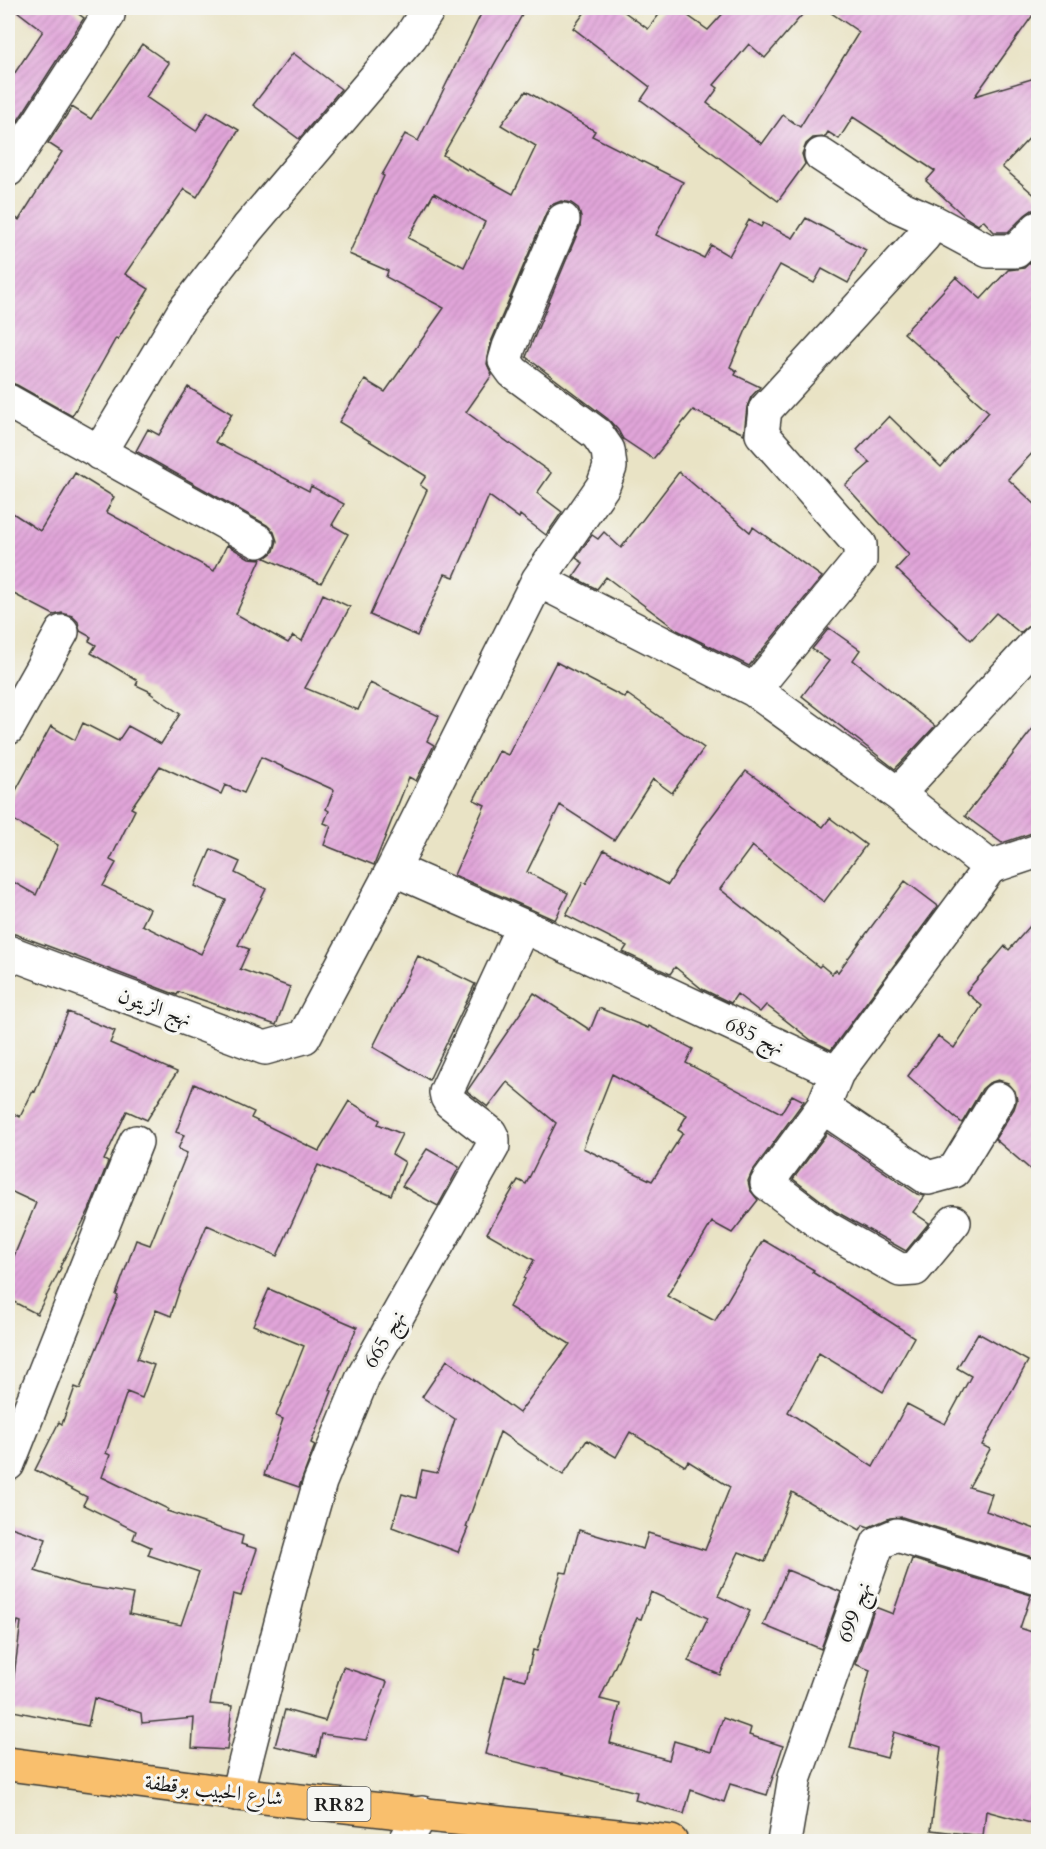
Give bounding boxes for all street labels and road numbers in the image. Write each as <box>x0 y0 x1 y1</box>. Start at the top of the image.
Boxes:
street label: نهج الزيتون <box>113 981 196 1038</box>
street label: نهج 685 <box>719 1009 789 1065</box>
street label: نهج 665 <box>356 1305 416 1376</box>
street label: نهج 699 <box>830 1578 883 1648</box>
street label: شارع الحبيب بوقطفة <box>143 1768 285 1816</box>
road number: RR82 <box>308 1787 370 1821</box>

